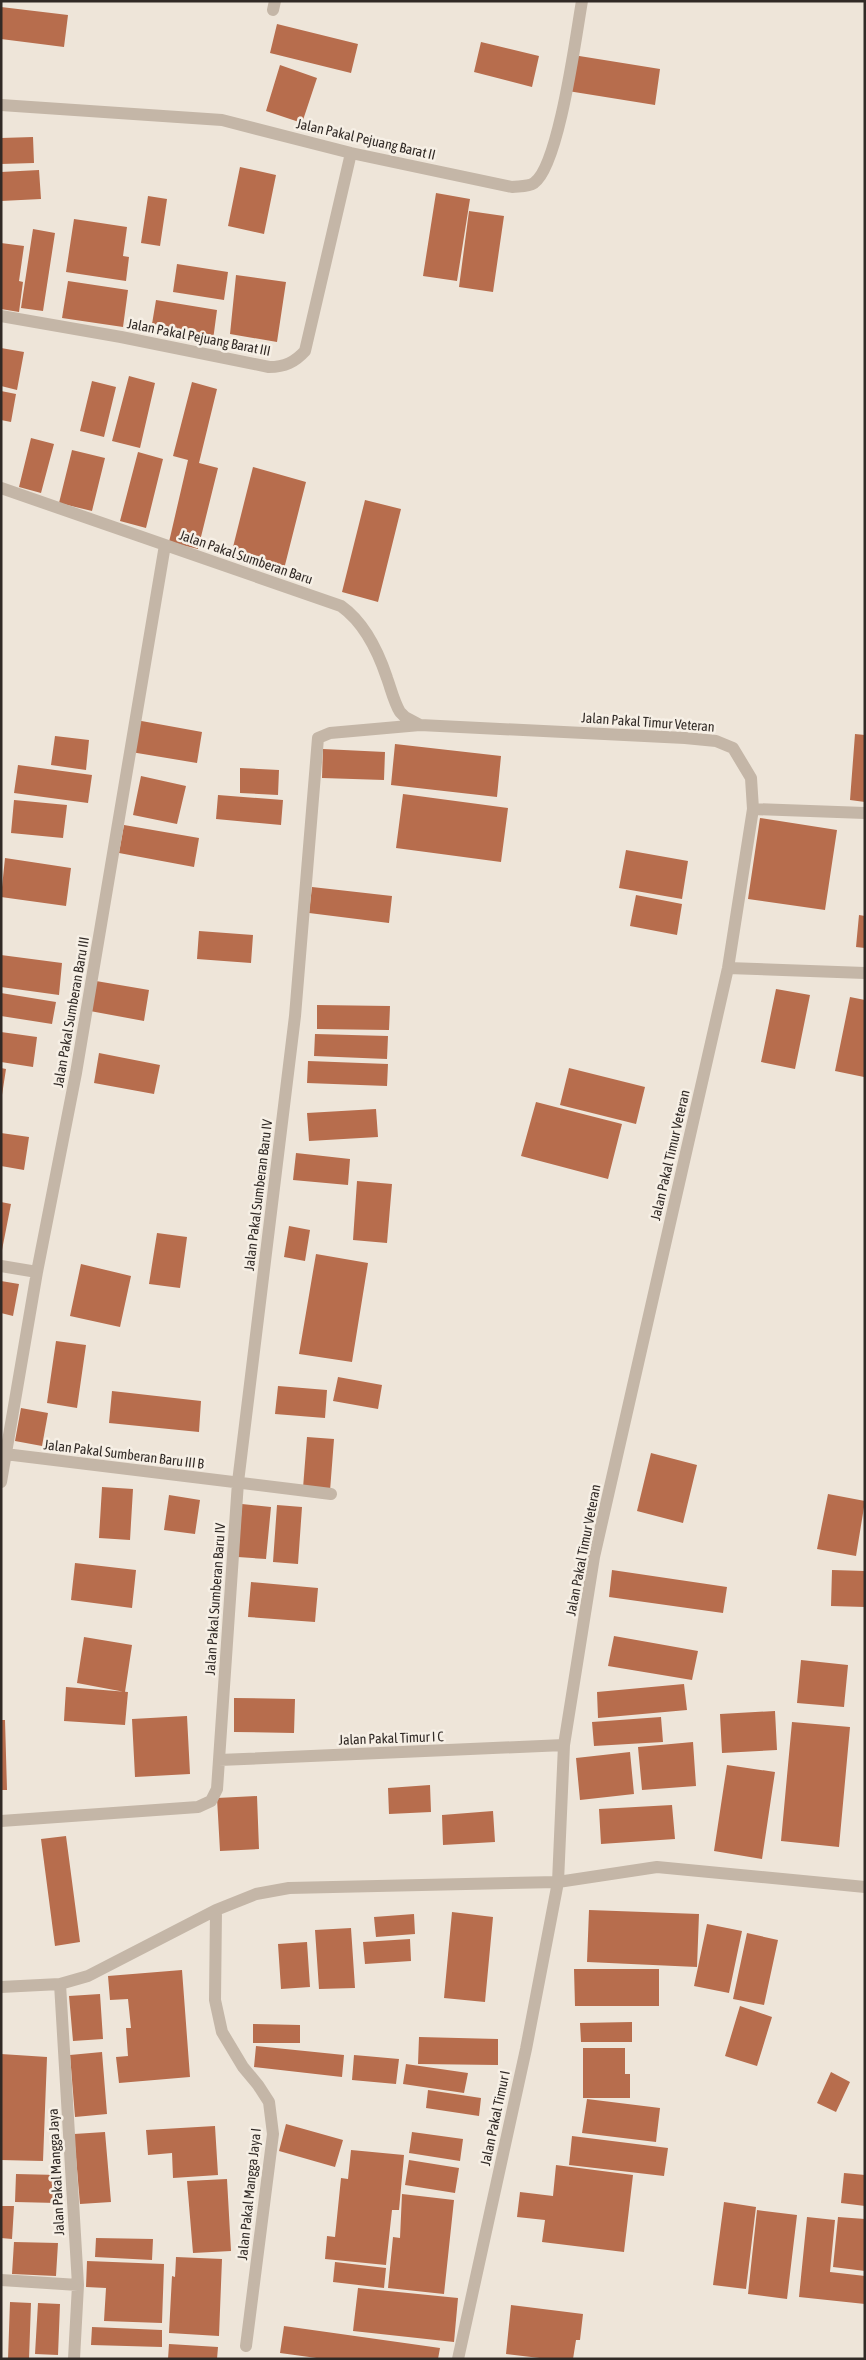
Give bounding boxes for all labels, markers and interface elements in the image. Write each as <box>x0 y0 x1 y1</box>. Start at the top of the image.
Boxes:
street label: Jalan Pakal Pejuang Barat II <box>295 115 437 163</box>
street label: Jalan Pakal Pejuang Barat III <box>126 315 272 359</box>
street label: Jalan Pakal Sumberan Baru <box>177 527 315 587</box>
street label: Jalan Pakal Timur Veteran <box>581 709 715 735</box>
street label: Jalan Pakal Sumberan Baru III <box>50 935 92 1089</box>
street label: Jalan Pakal Timur Veteran <box>647 1088 693 1222</box>
street label: Jalan Pakal Sumberan Baru IV <box>241 1118 275 1272</box>
street label: Jalan Pakal Sumberan Baru III B <box>43 1436 205 1472</box>
street label: Jalan Pakal Timur Veteran <box>562 1483 604 1617</box>
street label: Jalan Pakal Sumberan Baru IV <box>202 1522 228 1676</box>
street label: Jalan Pakal Timur I C <box>338 1728 444 1748</box>
street label: Jalan Pakal Timur I <box>477 2069 513 2167</box>
street label: Jalan Pakal Mangga Jaya <box>45 2108 67 2236</box>
street label: Jalan Pakal Mangga Jaya I <box>234 2127 264 2261</box>

